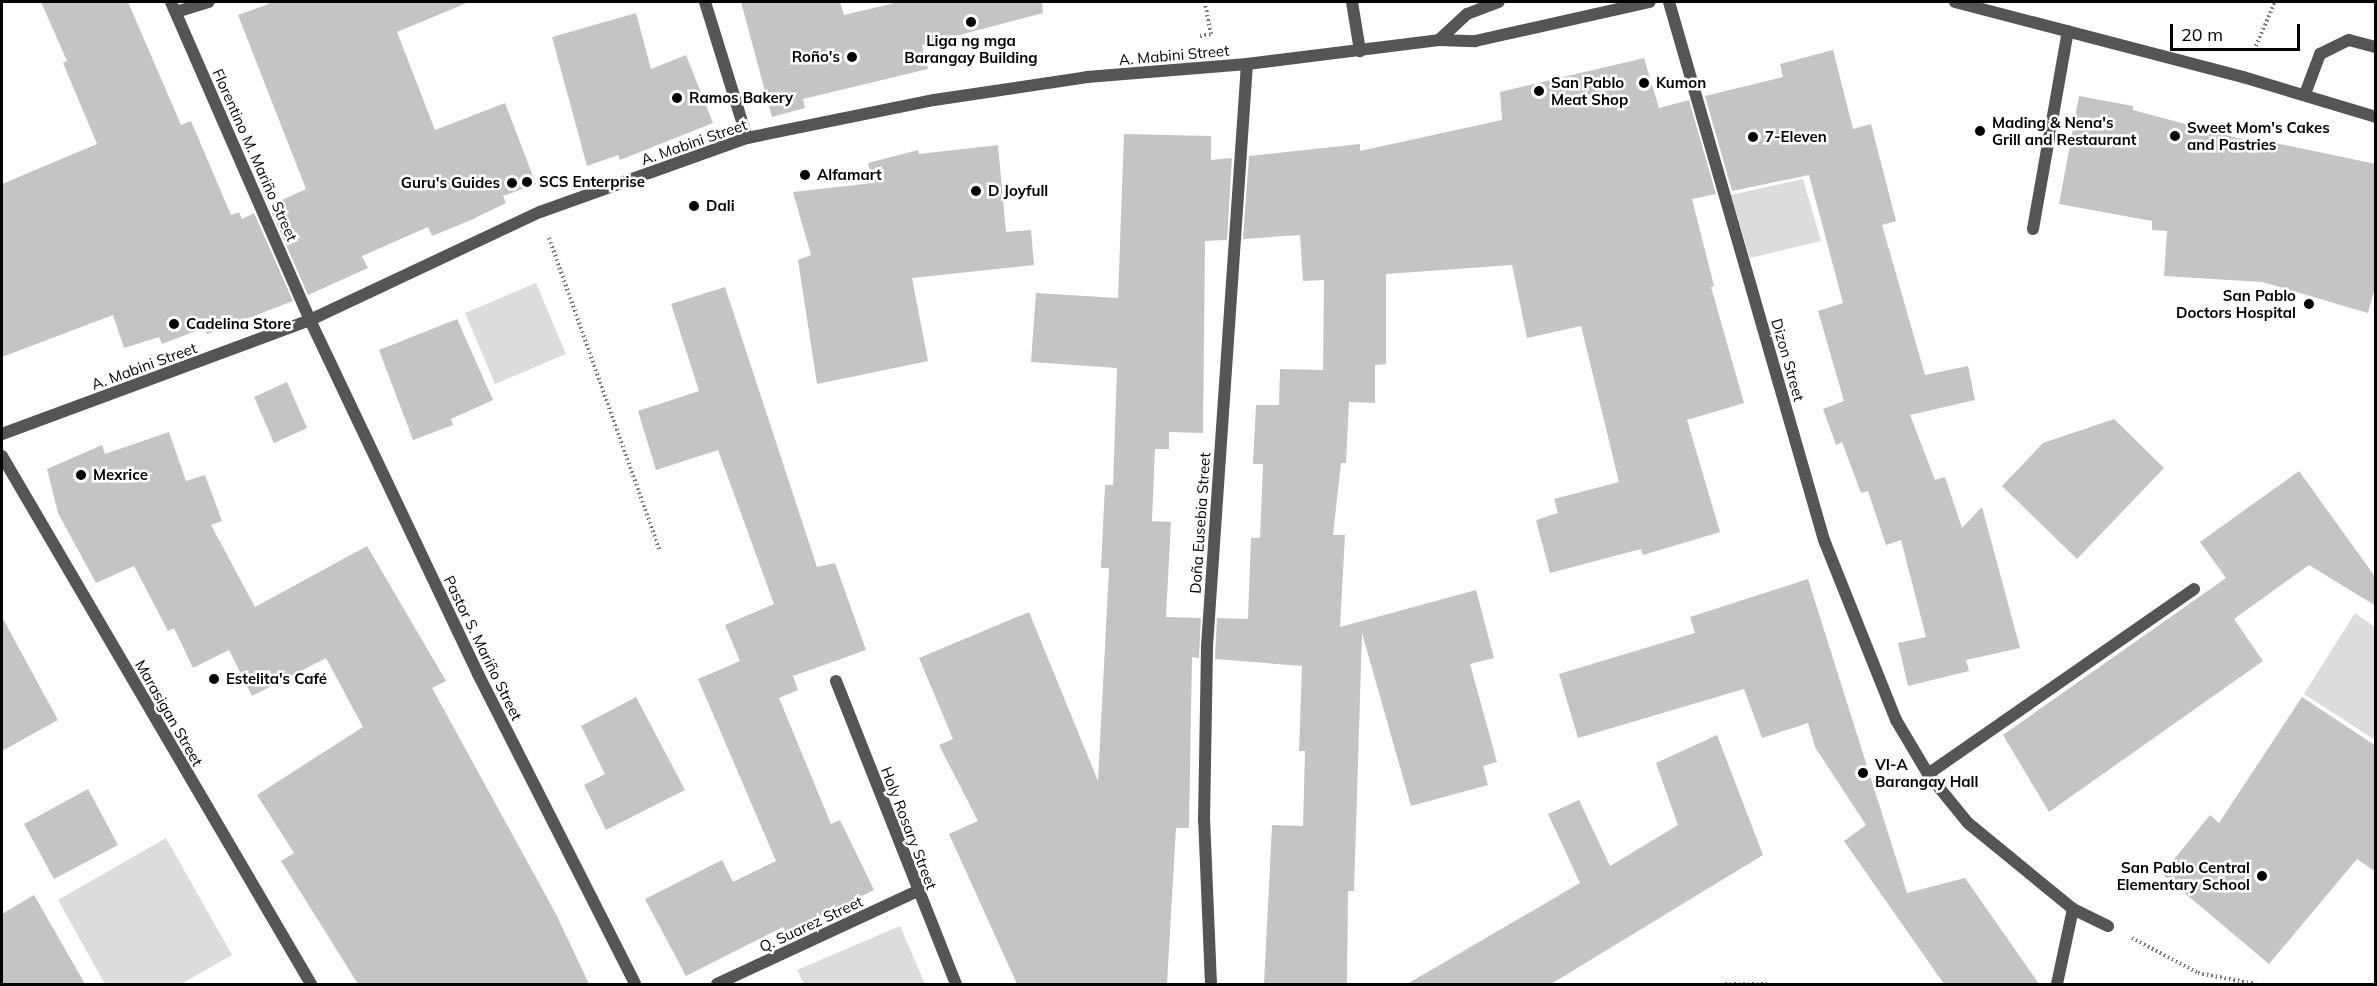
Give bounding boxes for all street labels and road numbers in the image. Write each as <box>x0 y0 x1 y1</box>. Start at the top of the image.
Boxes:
street label: A. Mabini Street <box>1118 41 1230 69</box>
street label: Florentino M. Mariño Street <box>209 66 301 244</box>
street label: A. Mabini Street <box>639 115 749 169</box>
street label: Dizon Street <box>1768 317 1808 403</box>
street label: A. Mabini Street <box>89 339 199 393</box>
street label: Doña Eusebia Street <box>1186 452 1214 594</box>
street label: Pastor S. Mariño Street <box>440 573 526 723</box>
street label: Marasigan Street <box>131 657 207 769</box>
street label: Holy Rosary Street <box>877 764 941 892</box>
street label: Q. Suarez Street <box>756 892 866 956</box>

